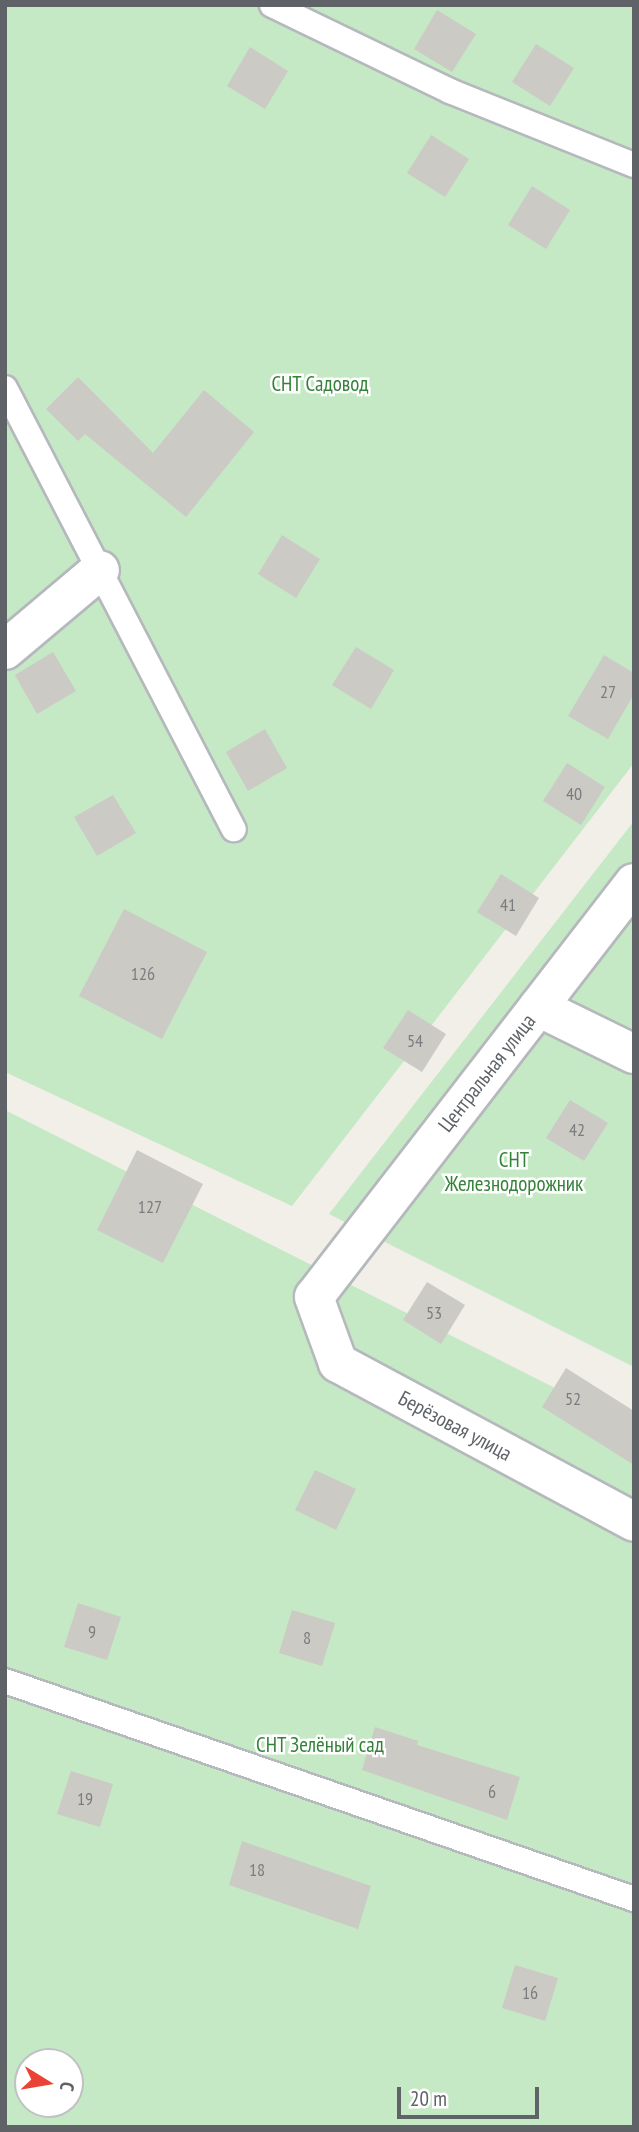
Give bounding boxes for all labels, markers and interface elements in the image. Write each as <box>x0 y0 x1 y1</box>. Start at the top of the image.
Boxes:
park label: СНТ Садовод <box>271 371 369 397</box>
house number: 27 <box>600 681 616 703</box>
house number: 40 <box>566 783 582 805</box>
house number: 41 <box>500 894 516 916</box>
house number: 126 <box>131 963 155 985</box>
street label: Центральная улица <box>433 1009 541 1137</box>
house number: 54 <box>407 1030 423 1052</box>
house number: 42 <box>569 1119 585 1141</box>
park label: СНТ Железнодорожник <box>445 1147 583 1197</box>
house number: 127 <box>138 1196 162 1218</box>
house number: 53 <box>426 1302 442 1324</box>
street label: Берёзовая улица <box>394 1386 516 1466</box>
house number: 52 <box>565 1388 581 1410</box>
house number: 9 <box>88 1621 96 1643</box>
house number: 8 <box>303 1627 311 1649</box>
park label: СНТ Зелёный сад <box>256 1732 384 1758</box>
house number: 6 <box>488 1781 496 1803</box>
house number: 19 <box>77 1788 93 1810</box>
house number: 18 <box>249 1859 265 1881</box>
house number: 16 <box>522 1982 538 2004</box>
north arrow <box>14 2048 84 2118</box>
scale bar <box>401 2072 543 2116</box>
text: С <box>55 2080 80 2093</box>
text: 20 m <box>410 2085 447 2112</box>

